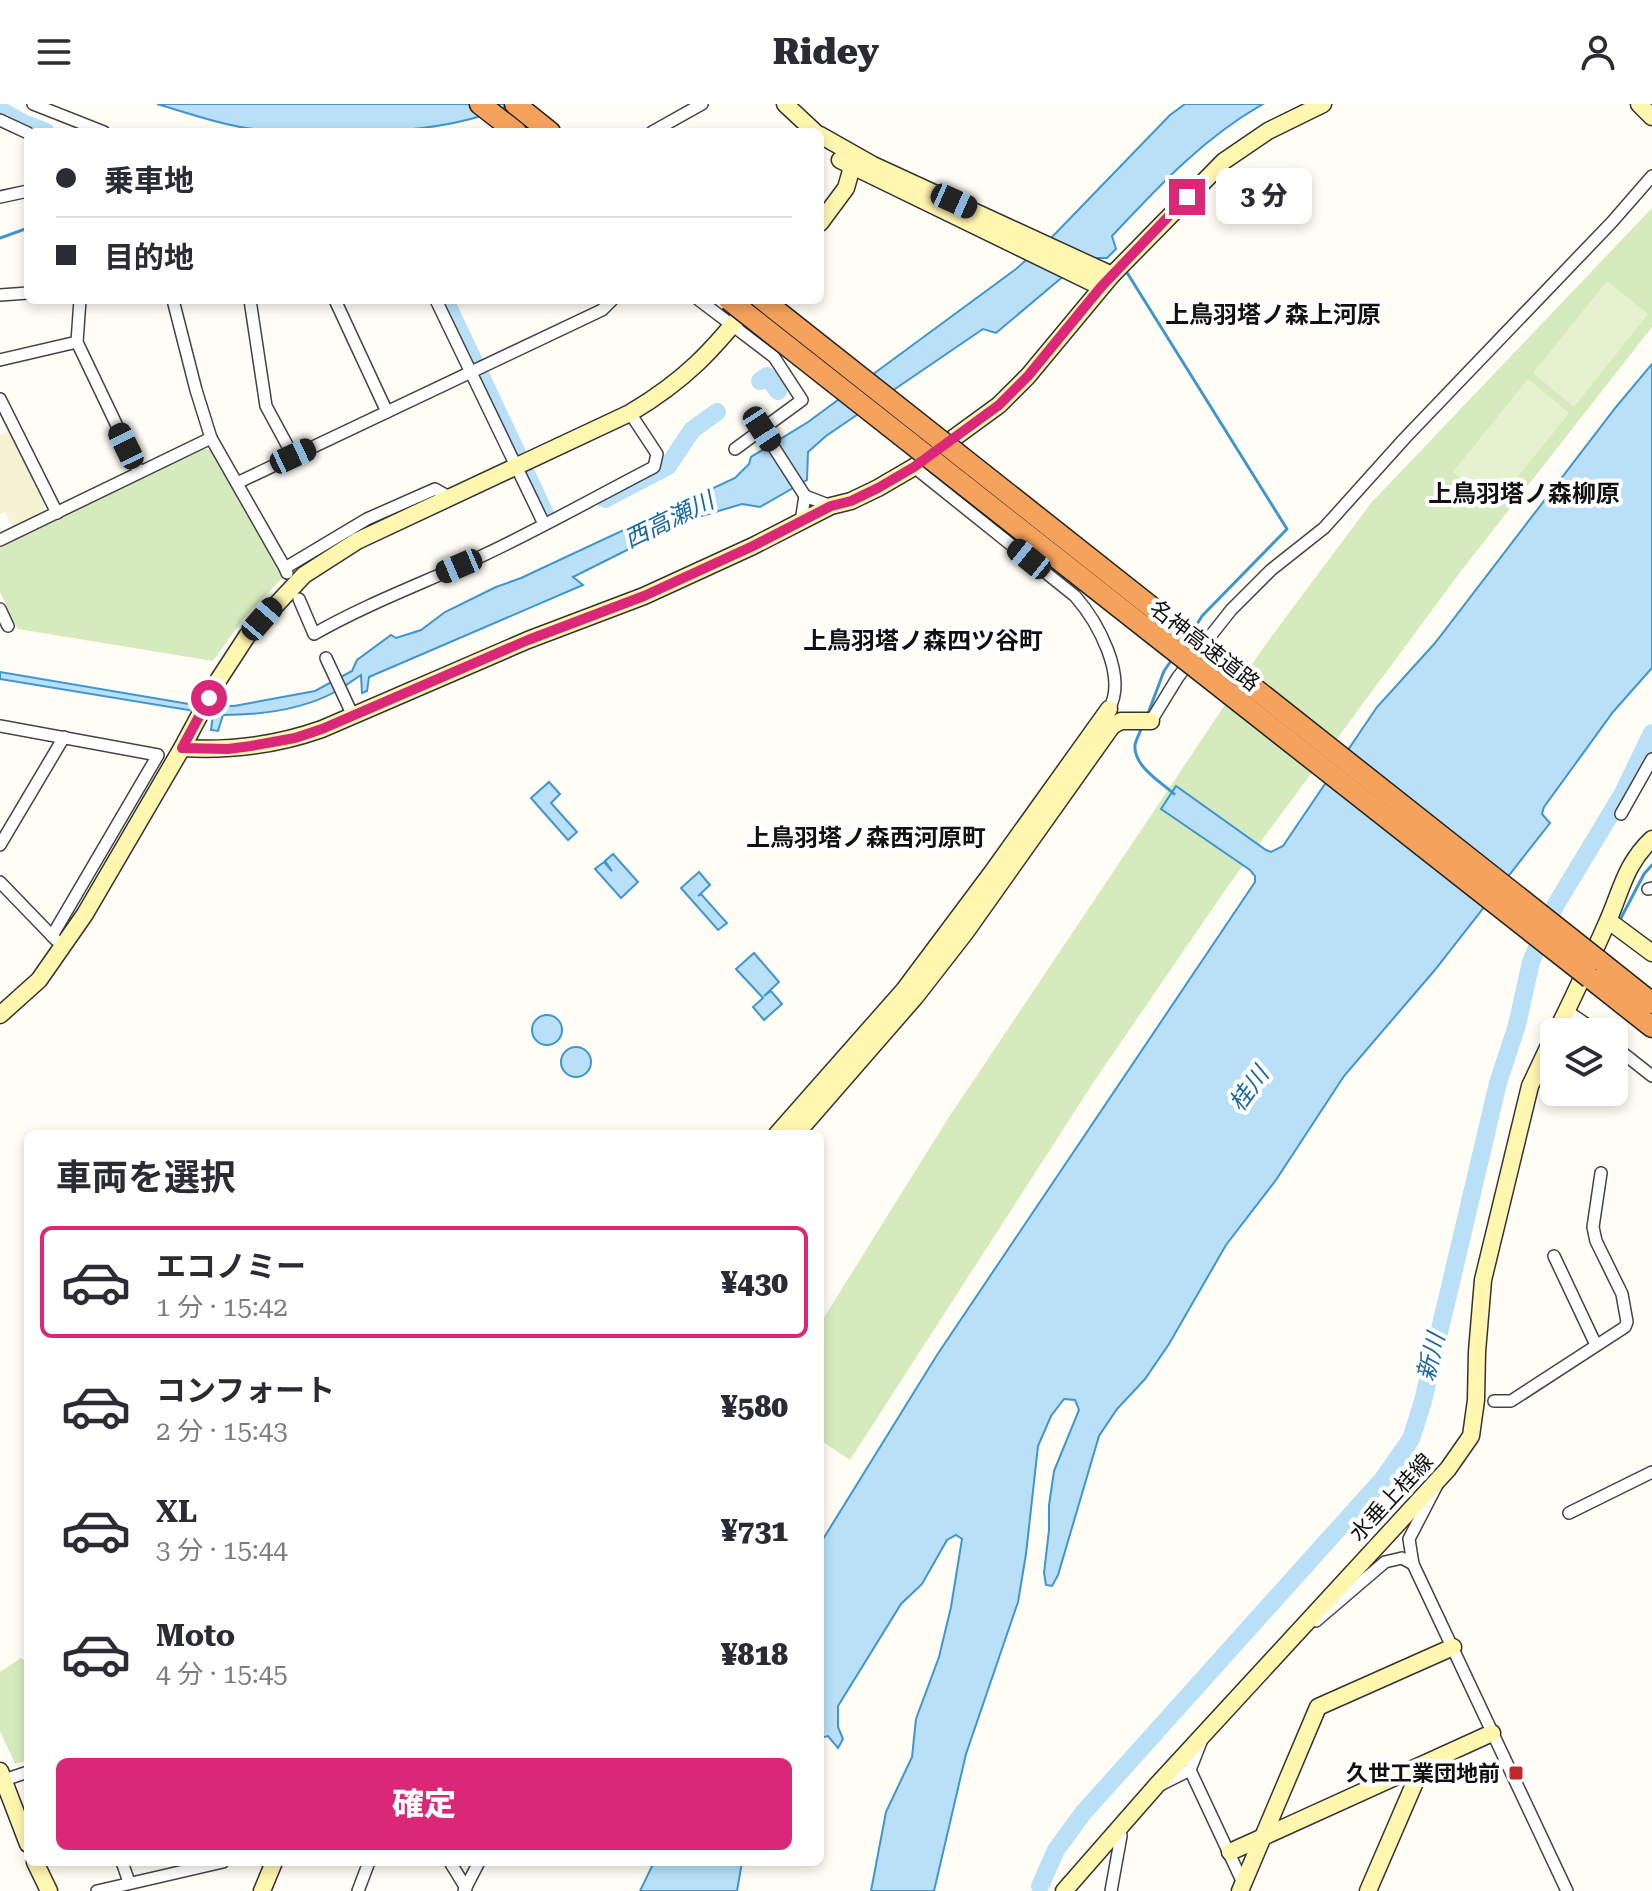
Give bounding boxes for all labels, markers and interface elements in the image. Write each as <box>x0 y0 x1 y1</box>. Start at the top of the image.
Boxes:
icon: menu <box>32 30 76 74</box>
icon: person <box>1576 30 1620 74</box>
text: Ridey <box>773 31 879 73</box>
text: 乗車地 <box>104 163 194 198</box>
callout: 3 分 <box>1215 169 1311 225</box>
route end <box>1169 179 1205 215</box>
car <box>927 180 981 222</box>
text: 3 分 <box>1240 181 1288 211</box>
text: 目的地 <box>104 240 194 275</box>
district label: 上鳥羽塔ノ森上河原 <box>1165 301 1381 329</box>
car <box>739 402 785 456</box>
car <box>105 419 147 473</box>
car <box>266 435 320 477</box>
district label: 上鳥羽塔ノ森柳原 <box>1428 480 1620 508</box>
water label: 西高瀬川 <box>620 485 721 554</box>
car <box>1003 535 1055 583</box>
car <box>432 546 486 586</box>
car <box>237 593 287 645</box>
street label: 名神高速道路 <box>1145 595 1264 696</box>
district label: 上鳥羽塔ノ森四ツ谷町 <box>803 627 1043 655</box>
route start <box>191 680 227 716</box>
district label: 上鳥羽塔ノ森西河原町 <box>746 824 986 852</box>
map controls <box>1540 1018 1628 1106</box>
button: layers <box>1540 1018 1628 1106</box>
water label: 桂川 <box>1224 1059 1276 1117</box>
text: 車両を選択 <box>56 1157 236 1199</box>
icon: car <box>60 1246 132 1318</box>
text: エコノミー <box>156 1249 306 1284</box>
text: ¥430 <box>721 1265 788 1300</box>
text: 1 分 · 15:42 <box>156 1292 288 1322</box>
water label: 新川 <box>1412 1327 1451 1384</box>
icon: car <box>60 1370 132 1442</box>
text: コンフォート <box>156 1373 335 1408</box>
text: ¥580 <box>721 1389 788 1424</box>
text: 2 分 · 15:43 <box>156 1416 288 1446</box>
street label: 水垂上桂線 <box>1345 1449 1438 1546</box>
icon: car <box>60 1494 132 1566</box>
text: XL <box>156 1494 197 1529</box>
text: ¥731 <box>721 1513 788 1548</box>
text: 3 分 · 15:44 <box>156 1535 288 1565</box>
icon: car <box>60 1618 132 1690</box>
text: Moto <box>156 1618 235 1653</box>
text: ¥818 <box>721 1637 788 1672</box>
text: 4 分 · 15:45 <box>156 1659 288 1689</box>
button: 確定 <box>56 1758 792 1850</box>
place label: 久世工業団地前 <box>1346 1761 1500 1786</box>
marker: 久世工業団地前 <box>1507 1764 1525 1782</box>

